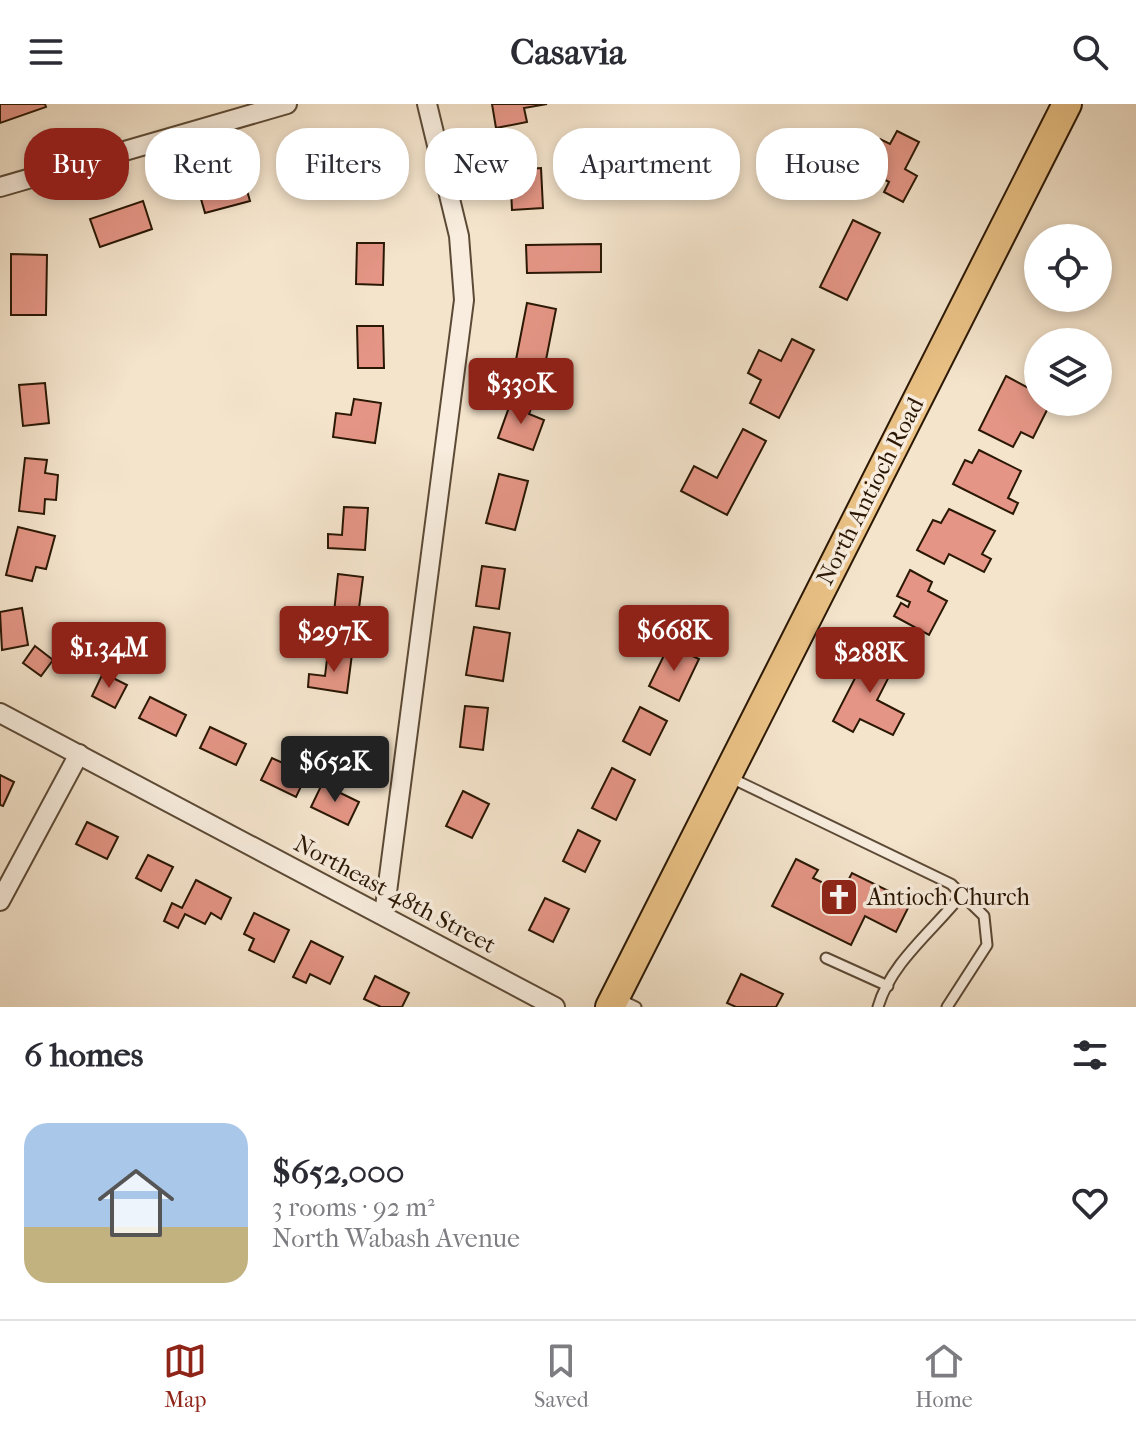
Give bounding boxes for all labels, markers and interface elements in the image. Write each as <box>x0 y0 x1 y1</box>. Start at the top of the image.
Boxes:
icon: menu <box>24 30 68 74</box>
icon: search <box>1068 30 1112 74</box>
text: Casavia <box>510 31 626 73</box>
chip: Buy <box>24 128 129 200</box>
chip: Rent <box>145 128 260 200</box>
chip: Filters <box>276 128 409 200</box>
chip: New <box>425 128 537 200</box>
chip: Apartment <box>553 128 740 200</box>
chip: House <box>756 128 888 200</box>
map controls <box>1024 224 1112 416</box>
button: locate <box>1024 224 1112 312</box>
button: layers <box>1024 328 1112 416</box>
pin: $330K <box>465 358 577 426</box>
text: $330K <box>487 368 555 399</box>
street label: North Antioch Road <box>811 392 930 589</box>
pin: $668K <box>618 605 730 673</box>
pin: $297K <box>278 606 390 674</box>
text: $668K <box>637 615 711 646</box>
text: $297K <box>298 616 370 647</box>
pin: $1.34M <box>44 622 174 690</box>
pin: $288K <box>814 627 926 695</box>
text: $1.34M <box>70 632 148 663</box>
text: $288K <box>834 637 906 668</box>
pin: $652K <box>279 736 391 804</box>
text: $652K <box>299 746 371 777</box>
street label: Northeast 48th Street <box>289 829 501 959</box>
church icon: Antioch Church <box>818 876 860 918</box>
place label: Antioch Church <box>866 883 1031 911</box>
icon: filters <box>1068 1033 1112 1077</box>
text: 6 homes <box>24 1035 143 1075</box>
text: $652,000 <box>272 1152 405 1192</box>
icon: home <box>88 1155 184 1251</box>
icon: heart <box>1068 1181 1112 1225</box>
text: 3 rooms · 92 m² <box>272 1192 435 1223</box>
text: North Wabash Avenue <box>272 1223 520 1254</box>
tab: Map <box>163 1339 207 1413</box>
tab: Saved <box>534 1339 589 1413</box>
tab: Home <box>915 1339 973 1413</box>

